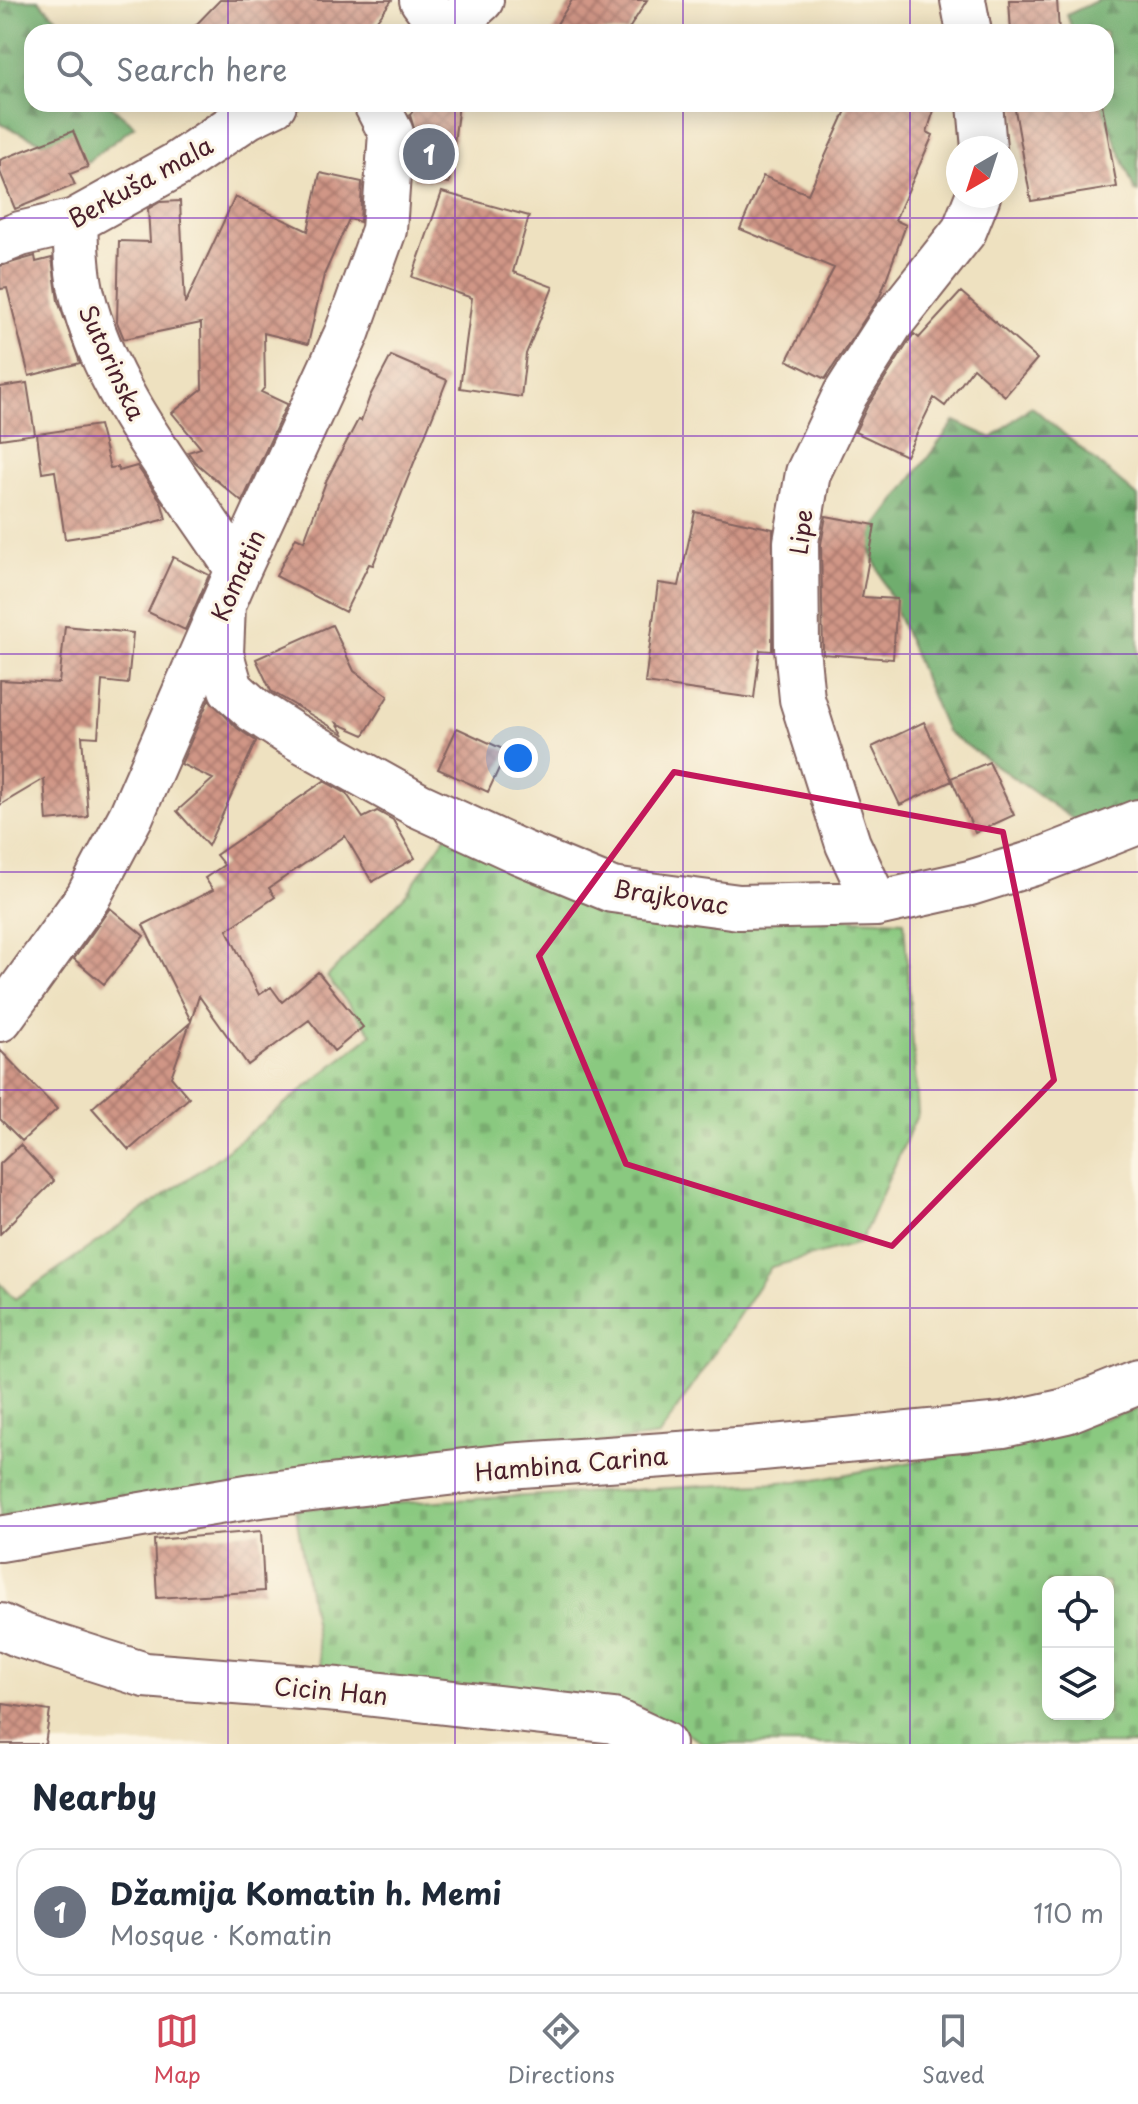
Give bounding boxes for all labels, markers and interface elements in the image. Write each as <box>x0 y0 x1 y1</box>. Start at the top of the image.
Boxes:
search box <box>24 24 1114 112</box>
icon: search <box>52 46 96 90</box>
text: Search here <box>116 46 288 91</box>
pin: 1 <box>403 124 455 184</box>
street label: Berkuša mala <box>61 126 219 236</box>
north arrow <box>946 136 1018 208</box>
street label: Sutorinska <box>71 298 156 426</box>
street label: Lipe <box>779 507 821 557</box>
street label: Komatin <box>201 523 273 627</box>
your location <box>498 738 538 778</box>
street label: Brajkovac <box>611 869 731 923</box>
street label: Hambina Carina <box>473 1437 669 1489</box>
map controls <box>1042 1576 1114 1720</box>
button: locate <box>1042 1576 1114 1648</box>
button: layers <box>1042 1648 1114 1720</box>
street label: Cicin Han <box>273 1667 389 1713</box>
text: Nearby <box>32 1770 157 1822</box>
text: Džamija Komatin h. Memi <box>110 1870 502 1915</box>
text: 1 <box>54 1893 66 1932</box>
text: 110 m <box>1033 1893 1104 1932</box>
text: Mosque · Komatin <box>110 1915 332 1954</box>
tab: Map <box>154 2009 201 2090</box>
tab: Directions <box>508 2009 615 2090</box>
tab: Saved <box>922 2009 984 2090</box>

